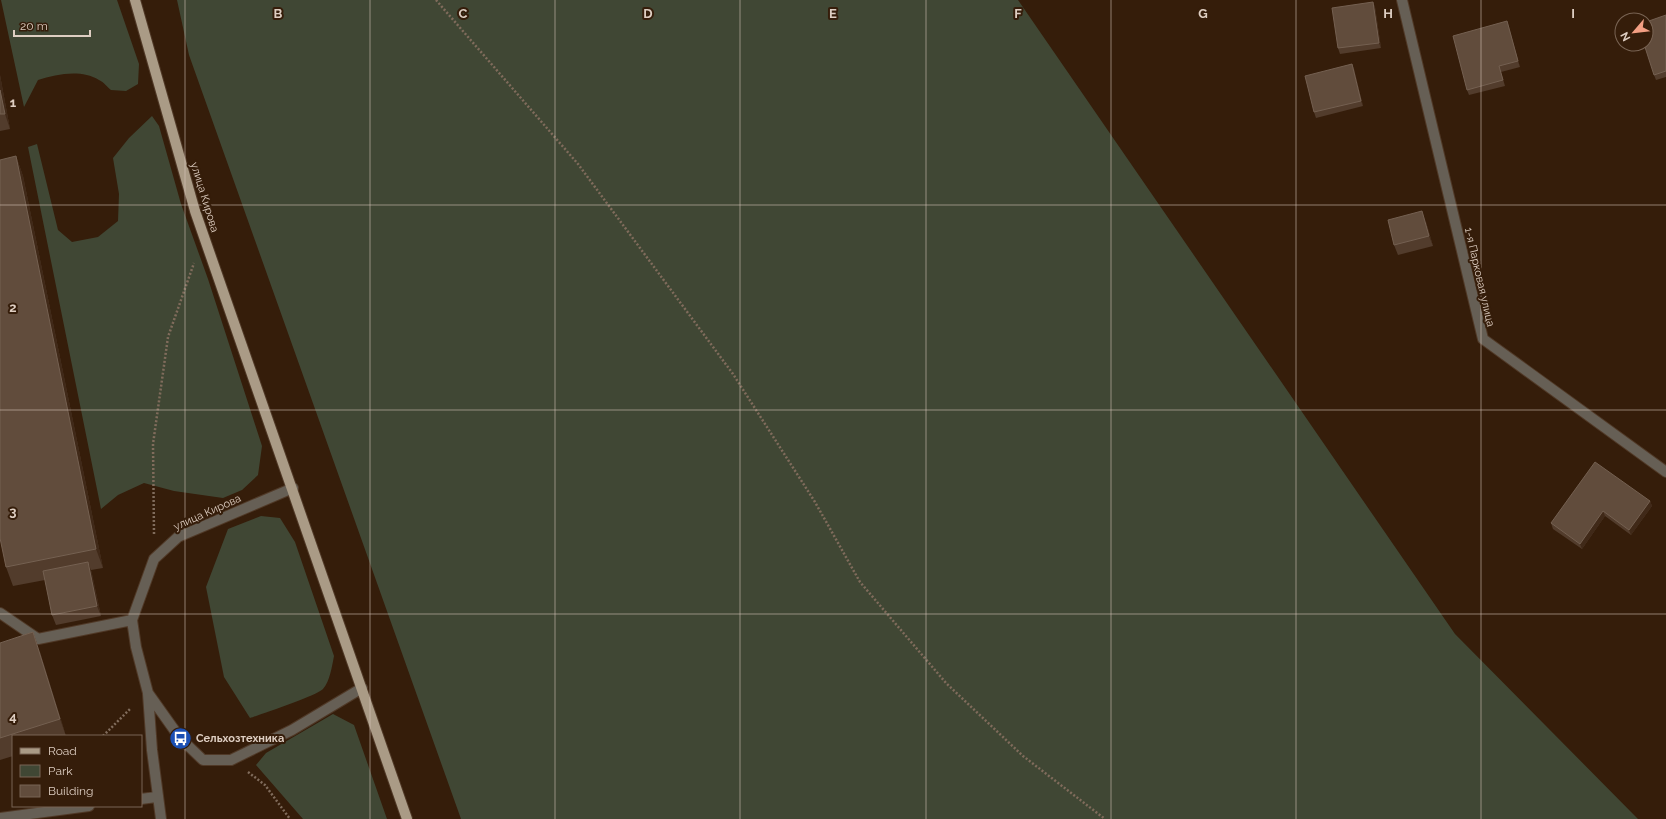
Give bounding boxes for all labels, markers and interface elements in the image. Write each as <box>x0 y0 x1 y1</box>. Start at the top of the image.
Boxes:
text: B <box>274 6 283 21</box>
text: C <box>459 6 468 21</box>
text: D <box>643 6 653 21</box>
text: E <box>829 6 837 21</box>
text: F <box>1014 6 1022 21</box>
text: G <box>1198 6 1208 21</box>
text: H <box>1383 6 1393 21</box>
text: I <box>1571 6 1575 21</box>
scale bar <box>14 12 90 38</box>
north arrow <box>1614 12 1654 52</box>
text: 20 m <box>20 19 48 33</box>
text: N <box>1618 30 1633 43</box>
text: 1 <box>10 95 17 110</box>
street label: улица Кирова <box>188 161 221 234</box>
street label: 1-я Парковая улица <box>1462 226 1497 328</box>
text: 2 <box>9 300 17 315</box>
street label: улица Кирова <box>171 492 243 533</box>
text: 3 <box>9 504 17 519</box>
text: 4 <box>9 709 17 724</box>
bus stop icon: Сельхозтехника <box>167 725 193 751</box>
place label: Сельхозтехника <box>196 732 284 745</box>
legend <box>12 735 142 807</box>
text: Road <box>48 744 77 758</box>
text: Park <box>48 764 73 778</box>
text: Building <box>48 784 94 798</box>

